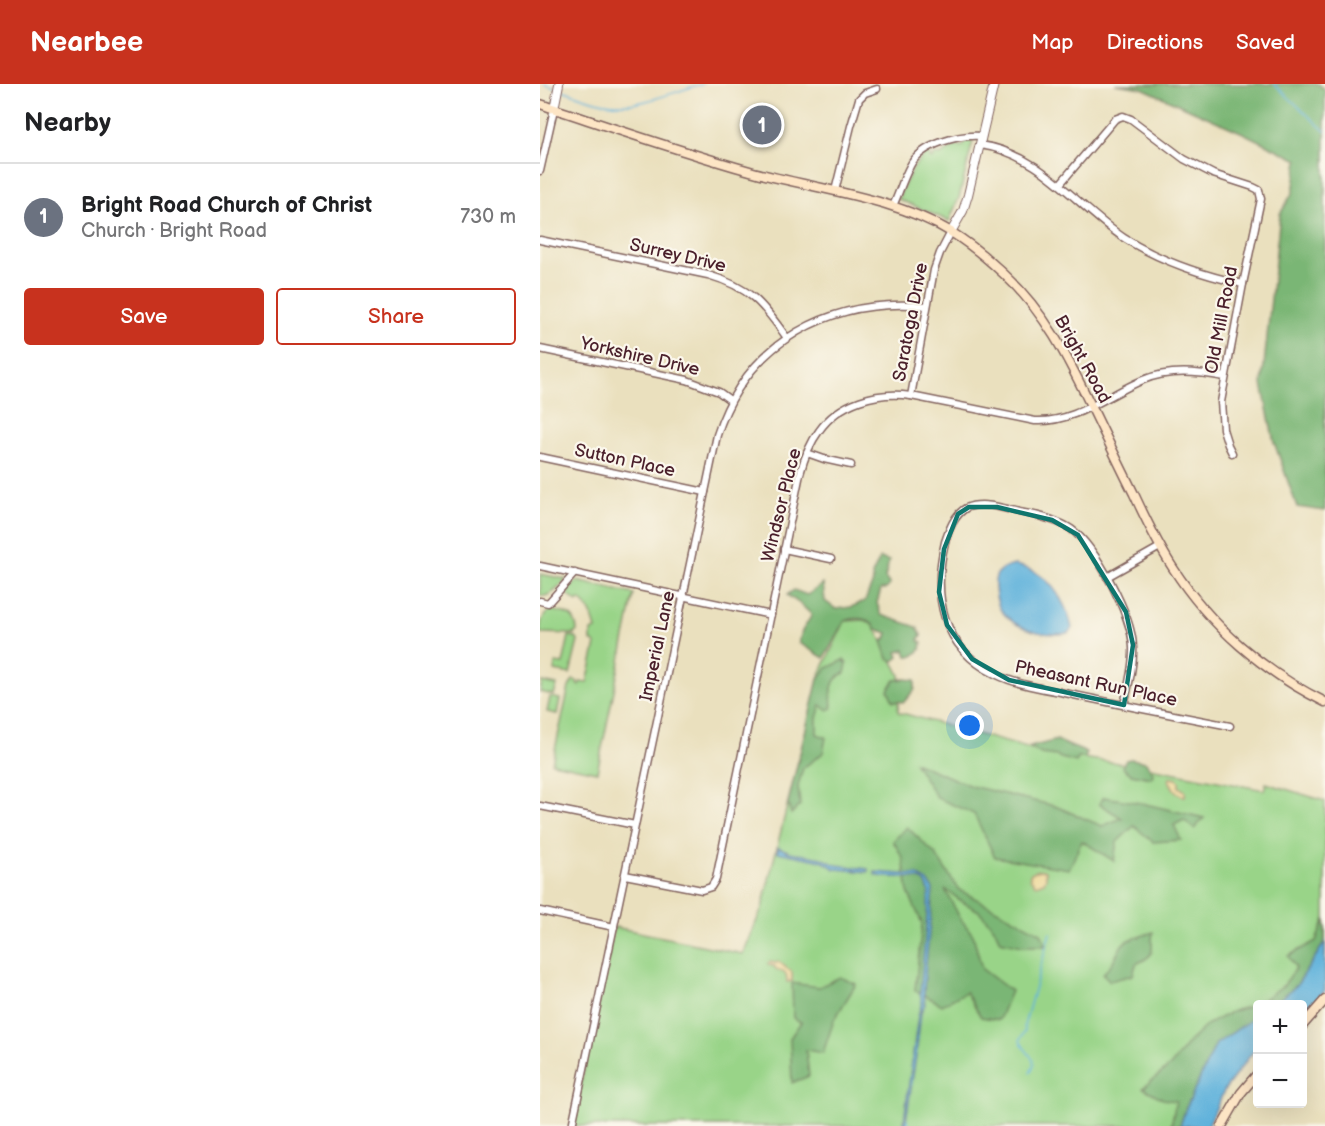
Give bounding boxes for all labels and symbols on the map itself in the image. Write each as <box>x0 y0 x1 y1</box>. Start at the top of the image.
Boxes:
pin: 1 <box>742 102 782 147</box>
street label: Surrey Drive <box>628 234 728 277</box>
street label: Saratoga Drive <box>889 261 932 383</box>
street label: Old Mill Road <box>1201 265 1242 376</box>
street label: Bright Road <box>1050 312 1115 407</box>
street label: Yorkshire Drive <box>577 332 702 380</box>
street label: Sutton Place <box>573 440 677 481</box>
street label: Windsor Place <box>757 446 806 564</box>
street label: Imperial Lane <box>636 589 679 703</box>
street label: Pheasant Run Place <box>1013 656 1179 711</box>
your location <box>955 711 984 740</box>

